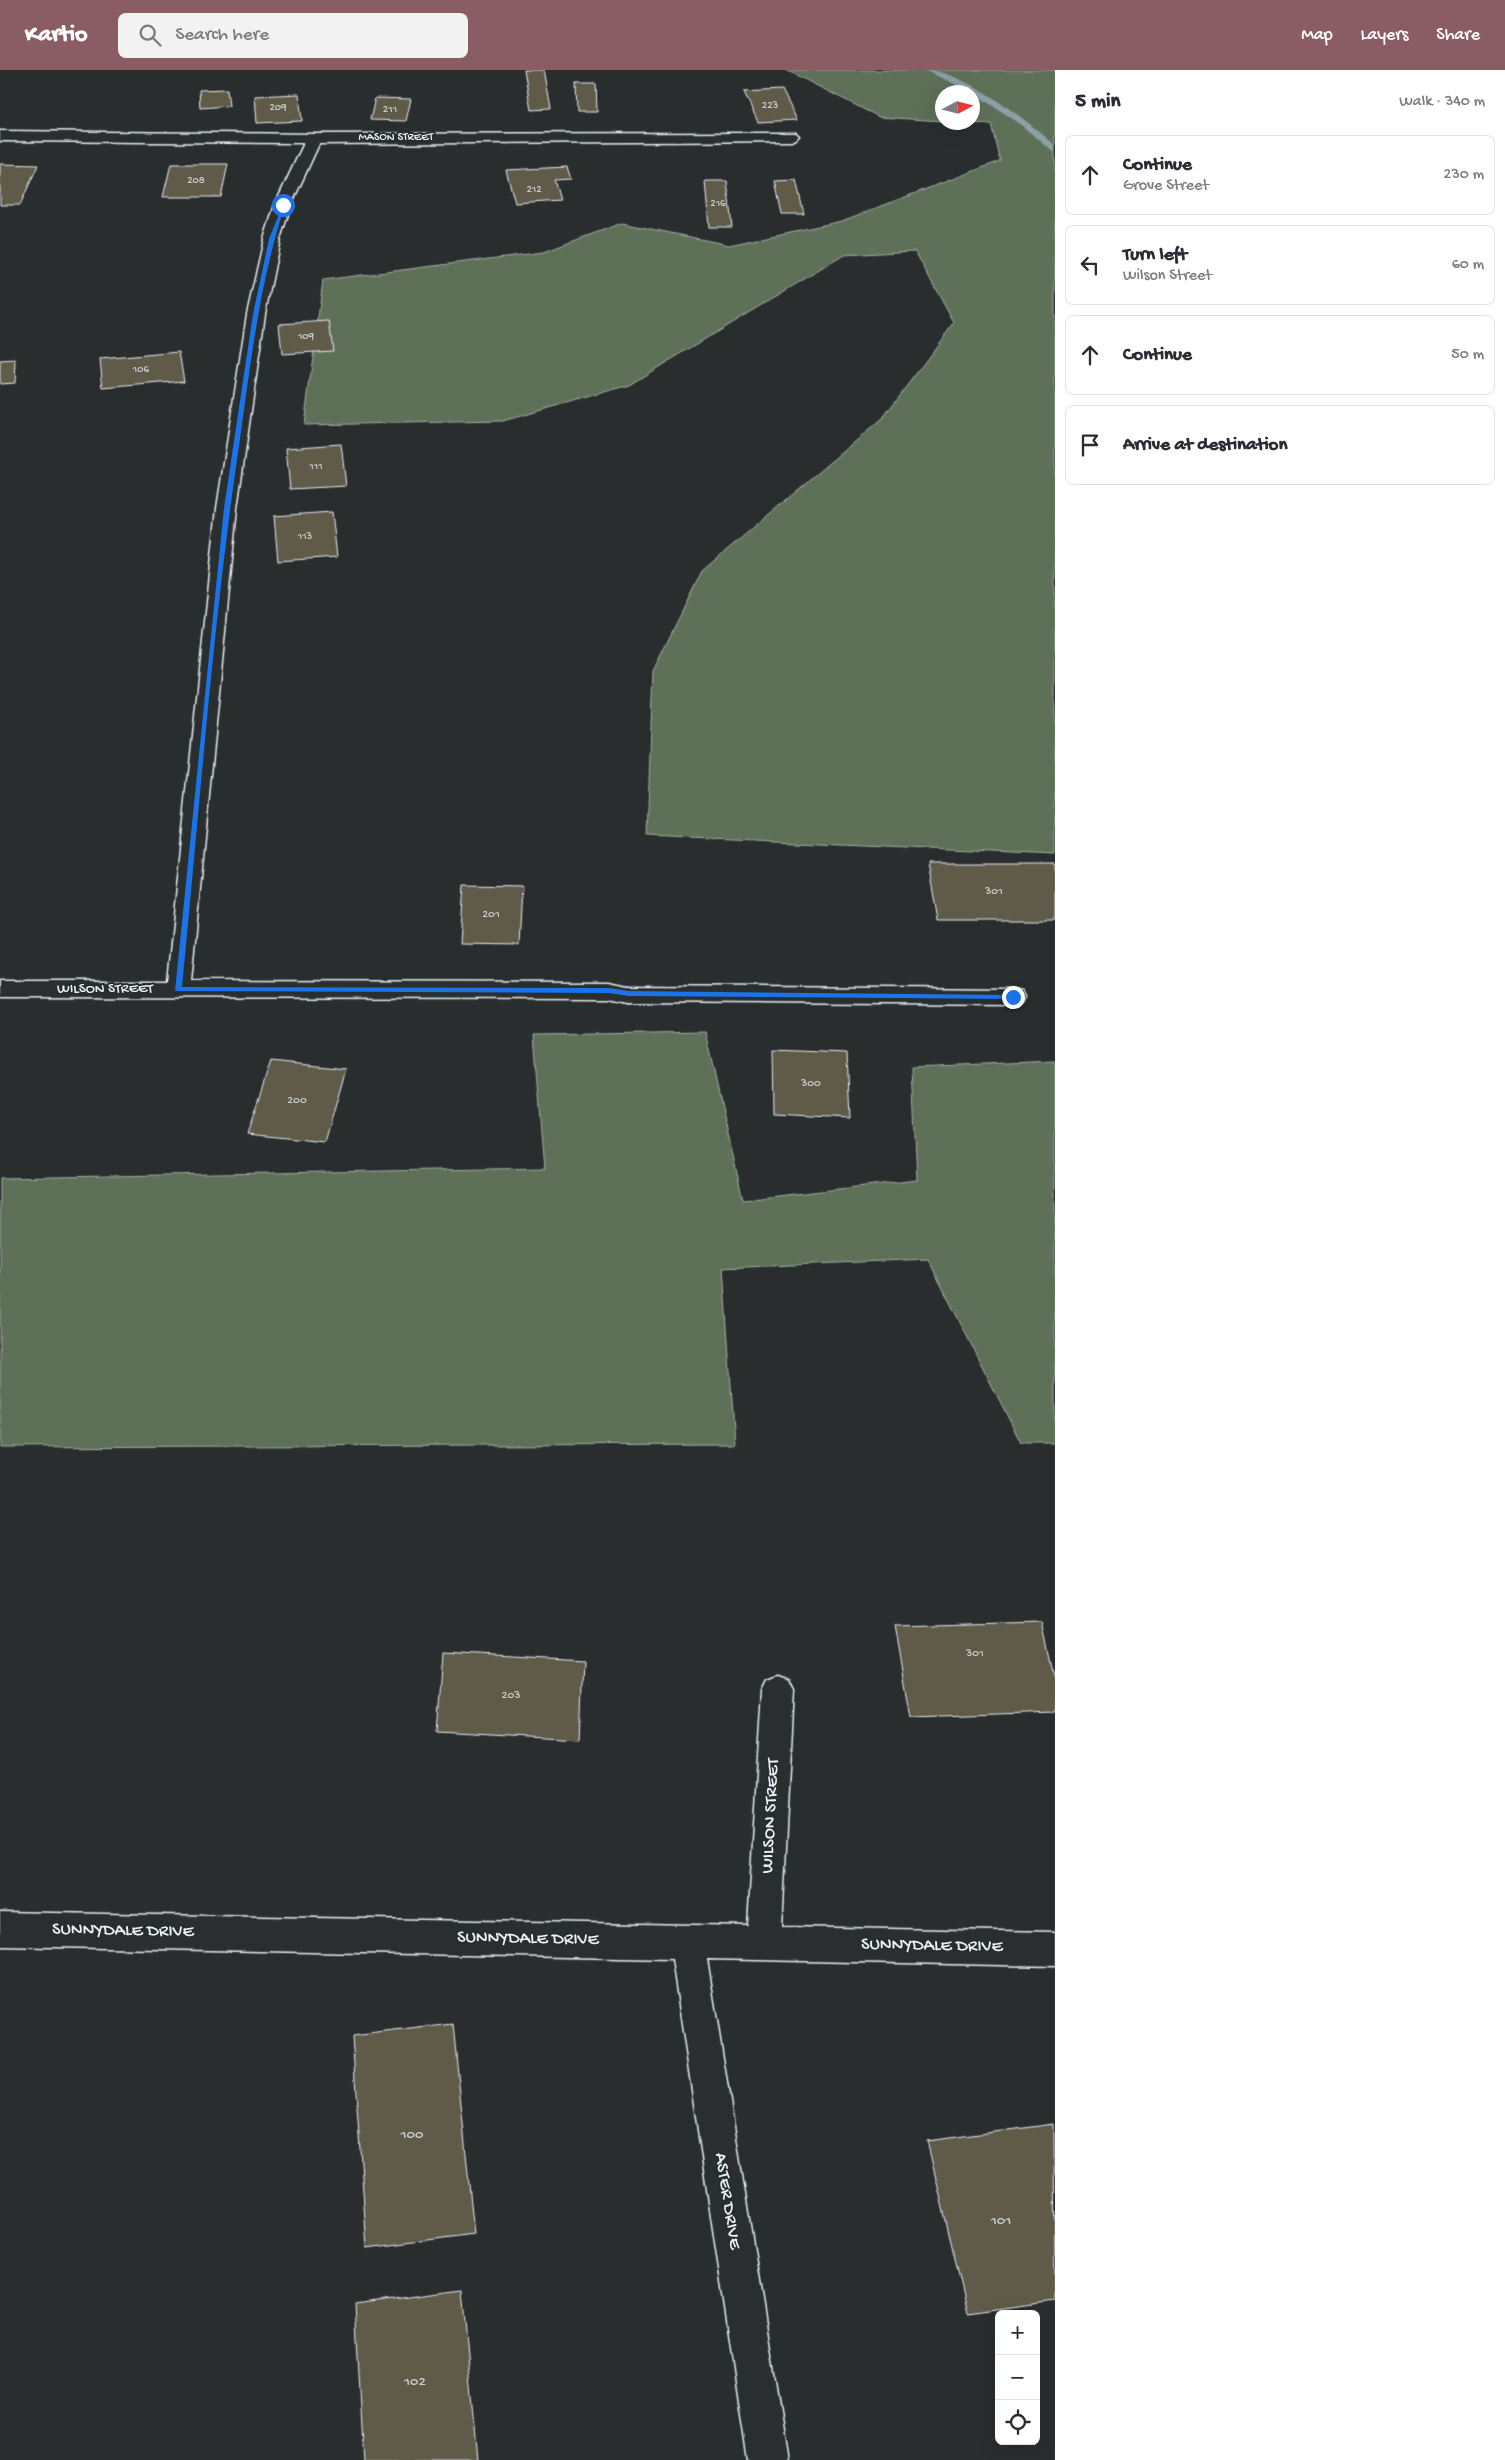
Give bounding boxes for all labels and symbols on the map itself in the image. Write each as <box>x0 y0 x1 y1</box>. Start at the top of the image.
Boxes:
north arrow <box>935 85 980 130</box>
house number: 223 <box>762 100 779 112</box>
house number: 209 <box>269 102 287 114</box>
house number: 211 <box>383 104 397 116</box>
street label: MASON STREET <box>359 131 435 145</box>
house number: 208 <box>187 175 205 187</box>
house number: 212 <box>526 184 542 196</box>
route start <box>272 194 295 217</box>
house number: 216 <box>710 198 726 210</box>
house number: 109 <box>297 331 315 343</box>
house number: 106 <box>132 364 150 376</box>
house number: 111 <box>308 461 323 473</box>
house number: 113 <box>297 531 313 543</box>
house number: 301 <box>984 885 1003 899</box>
house number: 201 <box>482 908 500 922</box>
street label: WILSON STREET <box>57 980 154 998</box>
route end <box>1002 986 1025 1009</box>
house number: 300 <box>800 1077 821 1091</box>
house number: 200 <box>287 1094 307 1108</box>
house number: 301 <box>965 1647 984 1661</box>
house number: 203 <box>502 1689 520 1703</box>
street label: WILSON STREET <box>757 1757 785 1874</box>
street label: SUNNYDALE DRIVE <box>52 1919 195 1943</box>
street label: SUNNYDALE DRIVE <box>457 1927 600 1951</box>
street label: SUNNYDALE DRIVE <box>861 1934 1004 1958</box>
house number: 100 <box>399 2126 424 2144</box>
street label: ASTER DRIVE <box>709 2151 745 2252</box>
house number: 101 <box>990 2212 1011 2230</box>
house number: 102 <box>403 2373 426 2391</box>

